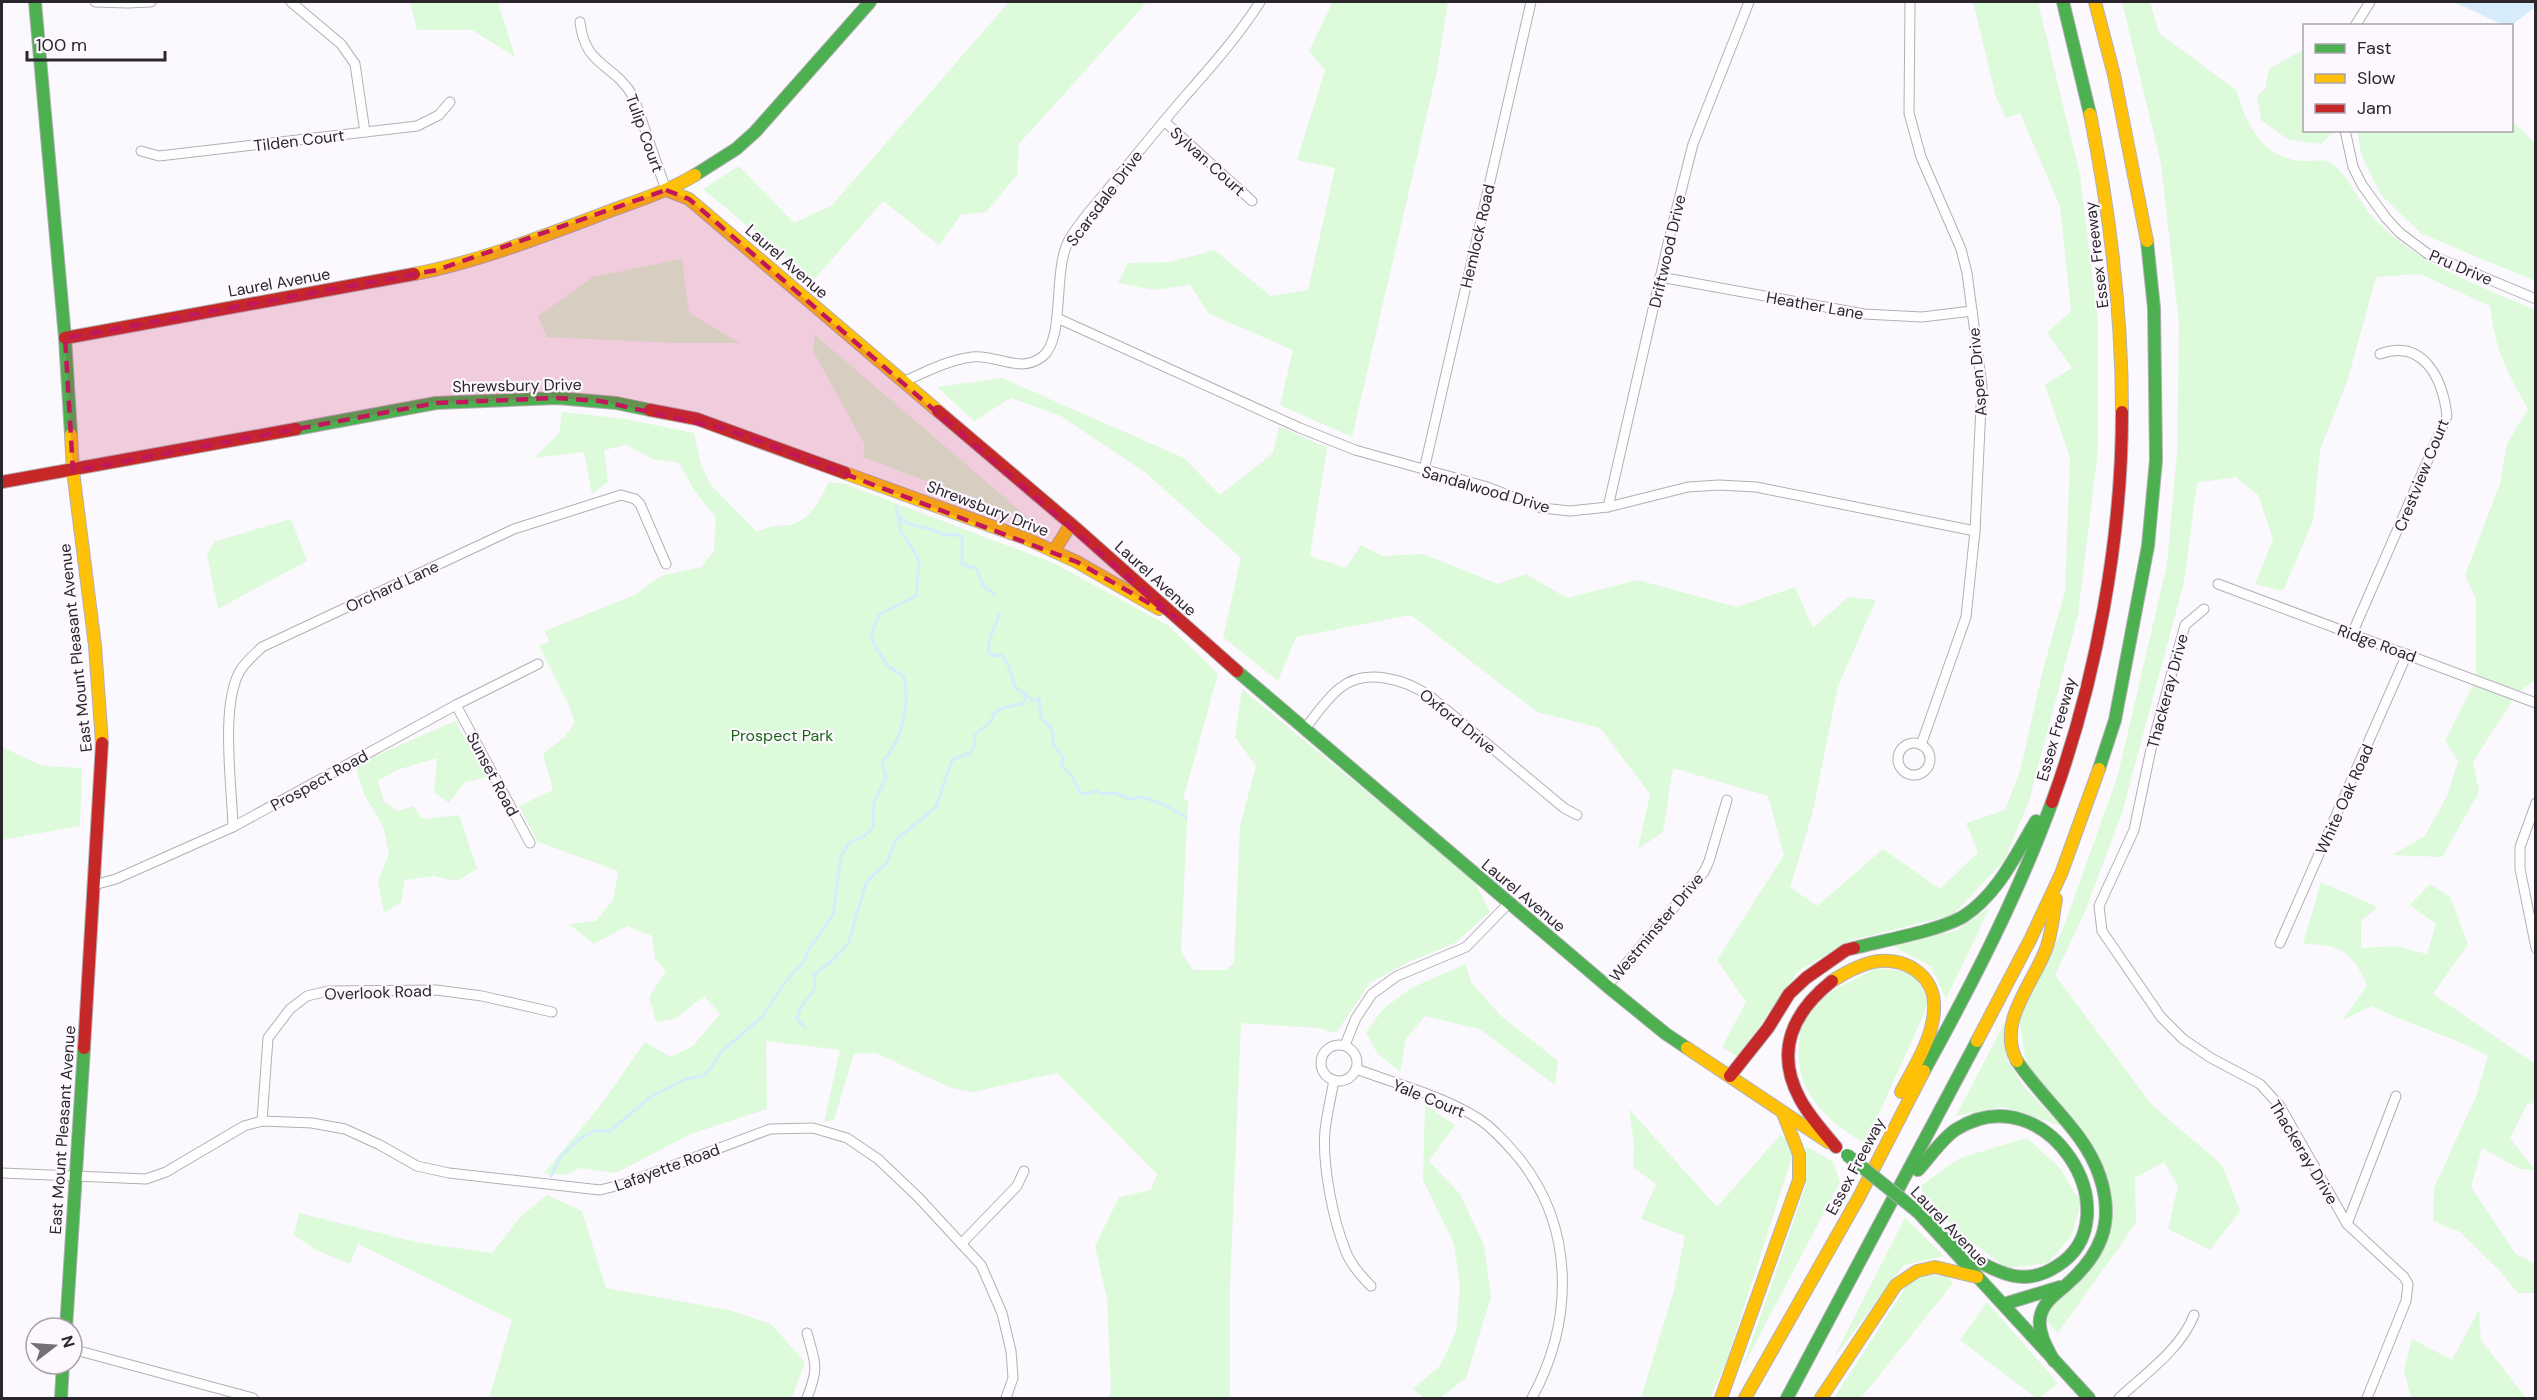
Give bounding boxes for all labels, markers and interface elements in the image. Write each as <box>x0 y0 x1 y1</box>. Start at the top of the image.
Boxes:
scale bar <box>27 24 165 62</box>
legend <box>2303 24 2513 132</box>
text: 100 m <box>36 33 87 57</box>
text: Fast <box>2357 36 2392 60</box>
text: Slow <box>2357 66 2396 90</box>
street label: Tulip Court <box>621 91 668 175</box>
text: Jam <box>2357 96 2392 120</box>
street label: Sylvan Court <box>1166 122 1250 201</box>
street label: Tilden Court <box>252 125 346 156</box>
street label: Scarsdale Drive <box>1062 146 1147 250</box>
street label: Hemlock Road <box>1455 182 1500 290</box>
street label: Driftwood Drive <box>1644 192 1691 310</box>
street label: Essex Freeway <box>2080 200 2113 309</box>
street label: Laurel Avenue <box>741 220 833 303</box>
street label: Pru Drive <box>2426 245 2496 290</box>
street label: Laurel Avenue <box>226 263 332 302</box>
street label: Heather Lane <box>1765 287 1865 324</box>
street label: Aspen Drive <box>1963 327 1992 417</box>
street label: Shrewsbury Drive <box>452 374 582 397</box>
street label: Crestview Court <box>2389 416 2454 535</box>
street label: Sandalwood Drive <box>1419 461 1552 518</box>
street label: Shrewsbury Drive <box>924 476 1052 541</box>
street label: Laurel Avenue <box>1110 536 1201 621</box>
street label: East Mount Pleasant Avenue <box>54 543 97 753</box>
street label: Orchard Lane <box>342 556 442 617</box>
street label: Ridge Road <box>2334 619 2419 667</box>
street label: Thackeray Drive <box>2142 631 2193 751</box>
street label: Essex Freeway <box>2032 675 2081 784</box>
street label: Oxford Drive <box>1415 684 1500 759</box>
park label: Prospect Park <box>731 725 833 746</box>
street label: Sunset Road <box>462 729 523 820</box>
street label: White Oak Road <box>2311 741 2378 858</box>
street label: Prospect Road <box>267 745 372 816</box>
street label: Laurel Avenue <box>1477 854 1570 937</box>
street label: Westminster Drive <box>1605 869 1708 986</box>
street label: Overlook Road <box>324 980 432 1005</box>
street label: East Mount Pleasant Avenue <box>45 1025 80 1235</box>
street label: Yale Court <box>1390 1074 1468 1122</box>
street label: Thackeray Drive <box>2264 1096 2343 1208</box>
street label: Essex Freeway <box>1821 1114 1890 1219</box>
street label: Lafayette Road <box>612 1139 723 1196</box>
street label: Laurel Avenue <box>1906 1182 1993 1271</box>
north arrow <box>24 1316 84 1376</box>
text: N <box>56 1333 80 1350</box>

